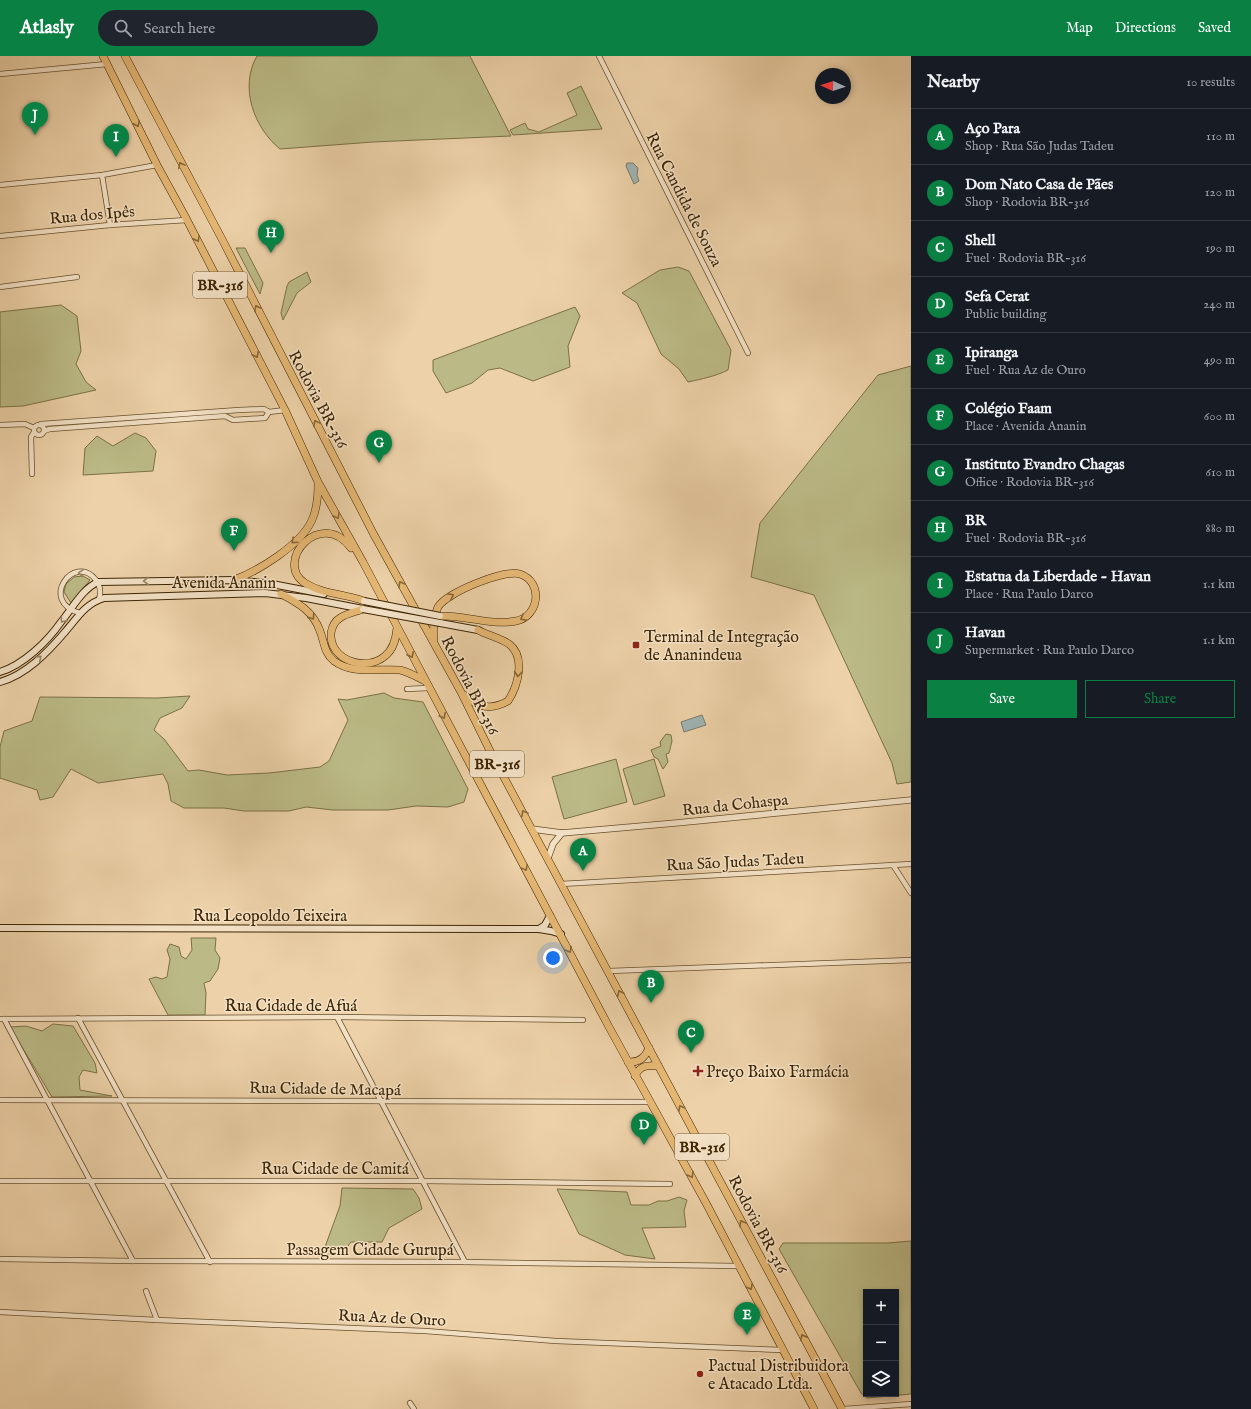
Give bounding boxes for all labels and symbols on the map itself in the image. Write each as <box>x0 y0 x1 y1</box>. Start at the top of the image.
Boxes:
north arrow <box>815 68 851 104</box>
pin: J <box>22 102 48 135</box>
one-way arrow <box>132 120 140 127</box>
pin: I <box>103 124 129 157</box>
street label: Rua Candida de Souza <box>641 129 726 271</box>
one-way arrow <box>179 161 186 169</box>
street label: Rua dos Ipês <box>49 202 136 230</box>
pin: H <box>258 220 284 253</box>
one-way arrow <box>192 235 200 243</box>
road number: BR-316 <box>193 272 247 298</box>
one-way arrow <box>254 305 262 312</box>
street label: Rodovia BR-316 <box>283 347 352 453</box>
one-way arrow <box>251 351 259 358</box>
one-way arrow <box>314 420 321 428</box>
pin: G <box>366 430 392 463</box>
one-way arrow <box>333 512 340 519</box>
pin: F <box>221 518 247 551</box>
one-way arrow <box>292 537 299 544</box>
one-way arrow <box>78 569 84 577</box>
street label: Avenida Ananin <box>171 574 277 594</box>
one-way arrow <box>143 577 149 585</box>
one-way arrow <box>398 581 406 588</box>
one-way arrow <box>447 594 454 601</box>
one-way arrow <box>307 612 314 619</box>
one-way arrow <box>520 613 527 620</box>
one-way arrow <box>60 616 67 623</box>
place label: Terminal de Integração de Ananindeua <box>644 628 799 666</box>
street label: Rodovia BR-316 <box>436 633 503 739</box>
marker: Terminal de Integração de Ananindeua <box>631 640 641 650</box>
one-way arrow <box>407 651 414 658</box>
one-way arrow <box>35 656 42 663</box>
one-way arrow <box>513 671 522 677</box>
one-way arrow <box>439 712 446 719</box>
road number: BR-316 <box>470 751 524 777</box>
street label: Rua da Cohaspa <box>681 790 789 821</box>
one-way arrow <box>521 810 528 817</box>
pin: A <box>570 838 596 871</box>
street label: Rua São Judas Tadeu <box>665 849 805 877</box>
one-way arrow <box>520 864 528 872</box>
street label: Rua Leopoldo Teixeira <box>193 907 347 927</box>
one-way arrow <box>564 946 572 953</box>
your location <box>543 948 563 968</box>
pin: B <box>638 970 664 1003</box>
one-way arrow <box>617 990 625 998</box>
street label: Rua Cidade de Afuá <box>225 997 357 1017</box>
pin: C <box>678 1020 704 1053</box>
place label: Preço Baixo Farmácia <box>706 1063 849 1083</box>
marker: Preço Baixo Farmácia <box>693 1066 703 1076</box>
street label: Rua Cidade de Macapá <box>249 1079 401 1101</box>
one-way arrow <box>678 1105 686 1112</box>
pin: D <box>631 1112 657 1145</box>
road number: BR-316 <box>675 1134 729 1160</box>
street label: Rua Cidade de Camitá <box>261 1160 409 1180</box>
one-way arrow <box>686 1171 693 1178</box>
street label: Rodovia BR-316 <box>723 1172 792 1278</box>
one-way arrow <box>740 1220 747 1227</box>
street label: Passagem Cidade Gurupá <box>286 1241 454 1261</box>
one-way arrow <box>745 1283 753 1290</box>
pin: E <box>734 1302 760 1335</box>
street label: Rua Az de Ouro <box>337 1306 447 1332</box>
one-way arrow <box>801 1334 808 1342</box>
place label: Pactual Distribuidora e Atacado Ltda. <box>708 1357 849 1395</box>
marker: Pactual Distribuidora e Atacado Ltda. <box>695 1369 705 1379</box>

